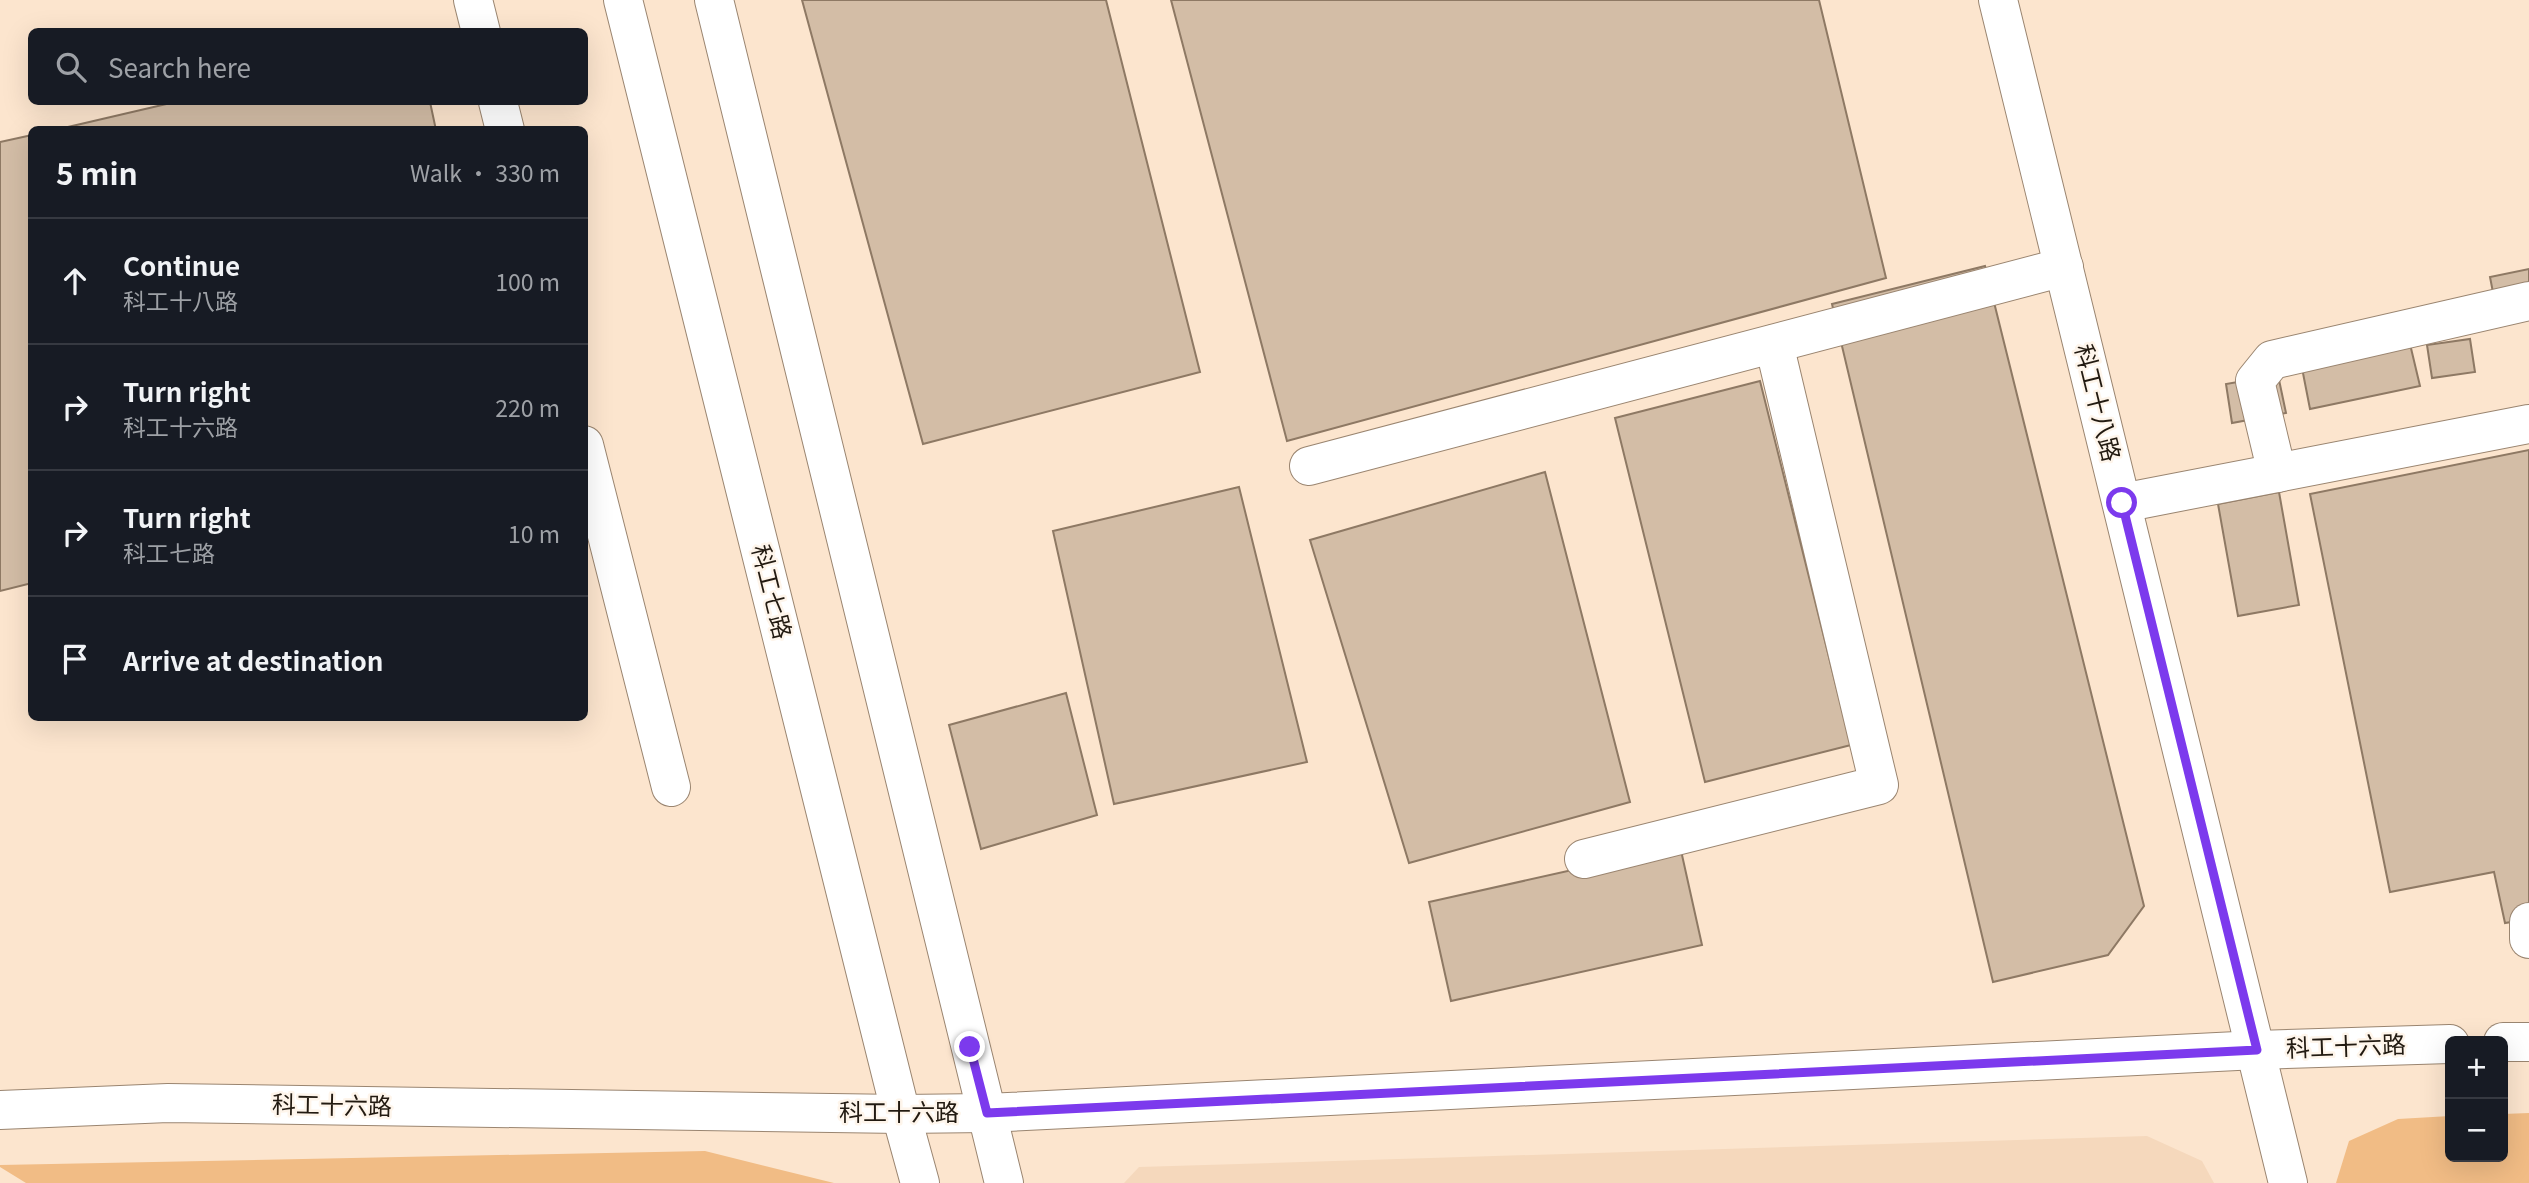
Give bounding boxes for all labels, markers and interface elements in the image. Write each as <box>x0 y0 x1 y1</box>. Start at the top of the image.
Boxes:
search box <box>28 28 588 105</box>
icon: search <box>52 48 90 86</box>
text: Search here <box>108 48 251 85</box>
text: 5 min <box>56 150 138 194</box>
text: Walk · 330 m <box>410 155 560 189</box>
text: Continue <box>123 246 240 283</box>
icon: ahead <box>56 262 94 300</box>
text: 100 m <box>495 264 560 298</box>
text: 科工十八路 <box>123 283 238 317</box>
street label: 科工十八路 <box>2068 340 2131 465</box>
text: Turn right <box>123 372 251 409</box>
icon: right <box>56 388 94 426</box>
text: 220 m <box>495 390 560 424</box>
text: 科工十六路 <box>123 409 238 443</box>
route start <box>2106 487 2137 518</box>
text: Turn right <box>123 498 251 535</box>
icon: right <box>56 514 94 552</box>
text: 10 m <box>508 516 560 550</box>
text: 科工七路 <box>123 535 215 569</box>
street label: 科工七路 <box>745 541 802 642</box>
icon: arrive <box>56 640 94 678</box>
text: Arrive at destination <box>123 641 384 678</box>
street label: 科工十六路 <box>2285 1025 2406 1064</box>
route end <box>954 1031 985 1062</box>
map controls <box>2445 1036 2508 1162</box>
button: + <box>2445 1036 2508 1099</box>
street label: 科工十六路 <box>272 1085 392 1122</box>
street label: 科工十六路 <box>839 1093 959 1128</box>
button: − <box>2445 1099 2508 1162</box>

